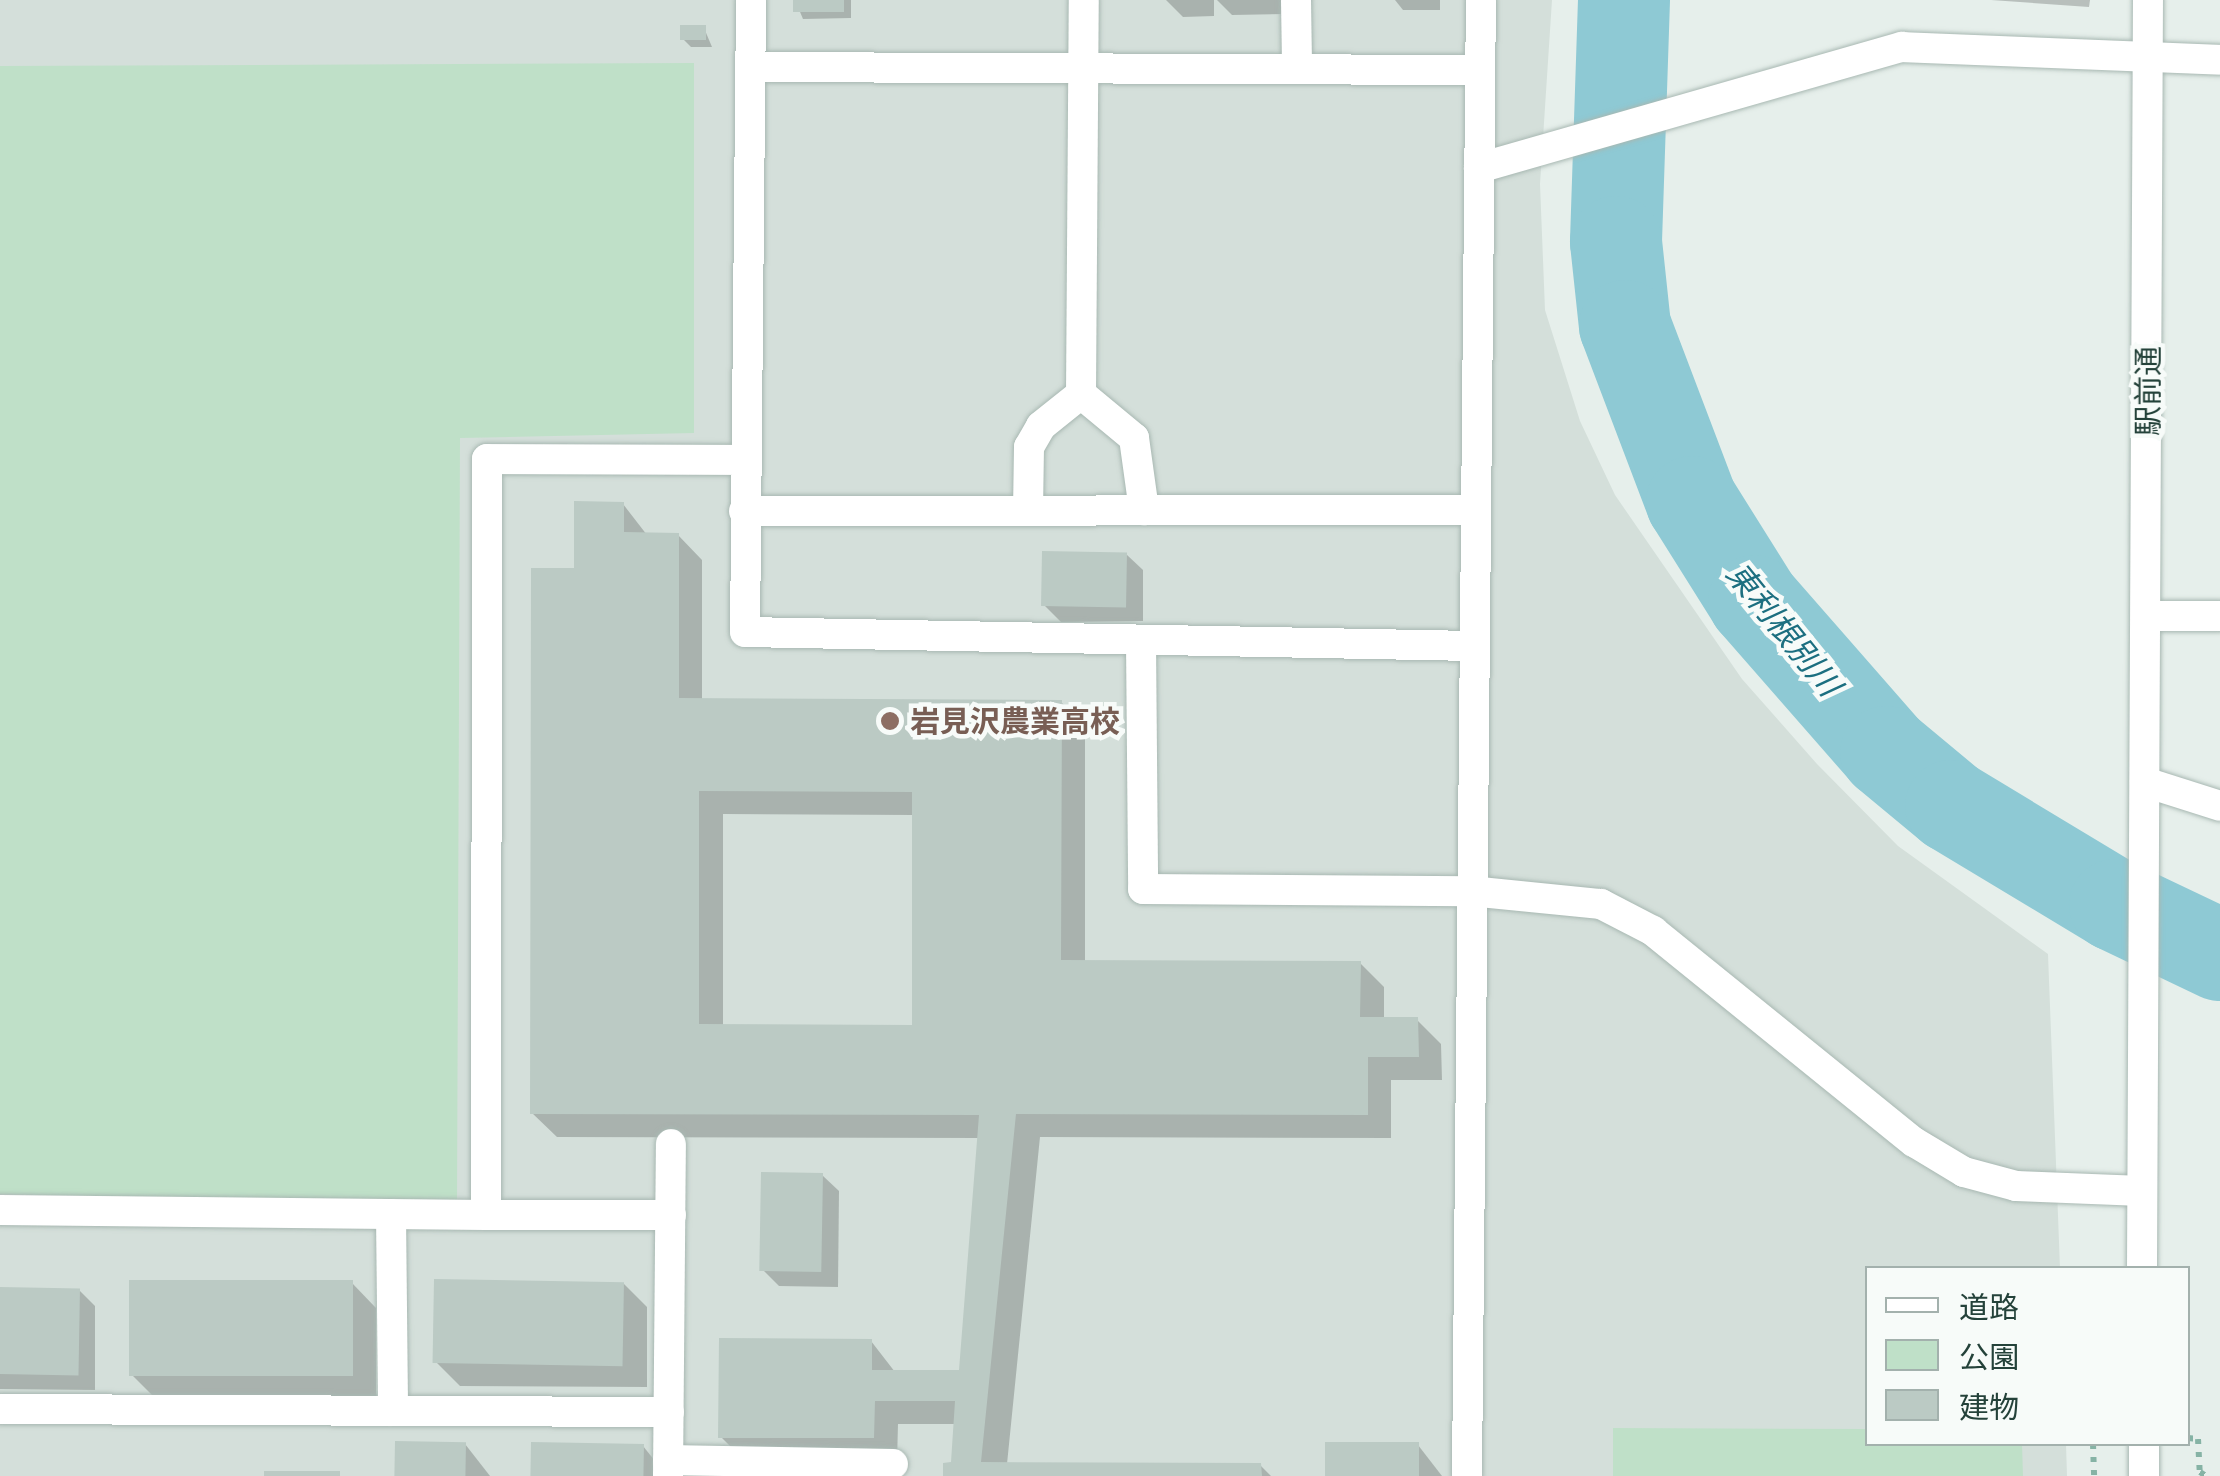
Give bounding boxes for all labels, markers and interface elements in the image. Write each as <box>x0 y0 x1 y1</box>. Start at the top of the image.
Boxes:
street label: 駅前通 <box>2130 346 2166 436</box>
water label: 東利根別川 <box>1719 555 1849 703</box>
place label: 岩見沢農業高校 <box>910 703 1120 739</box>
marker: 岩見沢農業高校 <box>879 710 901 732</box>
legend <box>1865 1266 2190 1446</box>
text: 道路 <box>1959 1287 2019 1326</box>
text: 公園 <box>1959 1337 2019 1376</box>
text: 建物 <box>1959 1387 2019 1426</box>

